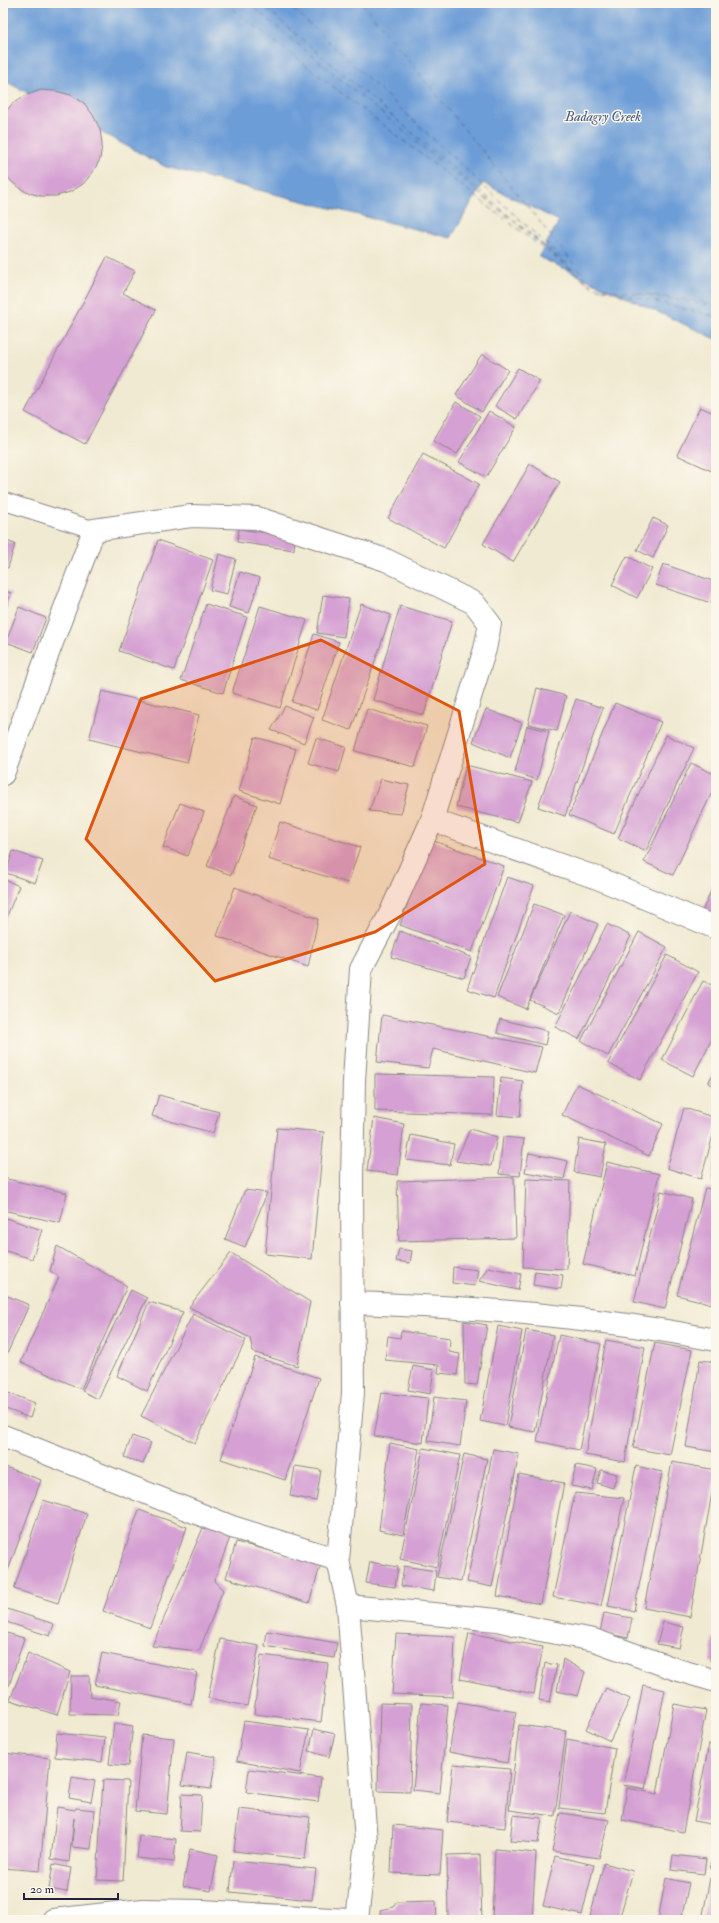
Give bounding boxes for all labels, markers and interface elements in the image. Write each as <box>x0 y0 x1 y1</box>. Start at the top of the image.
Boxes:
water label: Badagry Creek <box>564 108 641 125</box>
scale bar <box>24 1875 118 1901</box>
text: 20 m <box>30 1882 55 1897</box>

